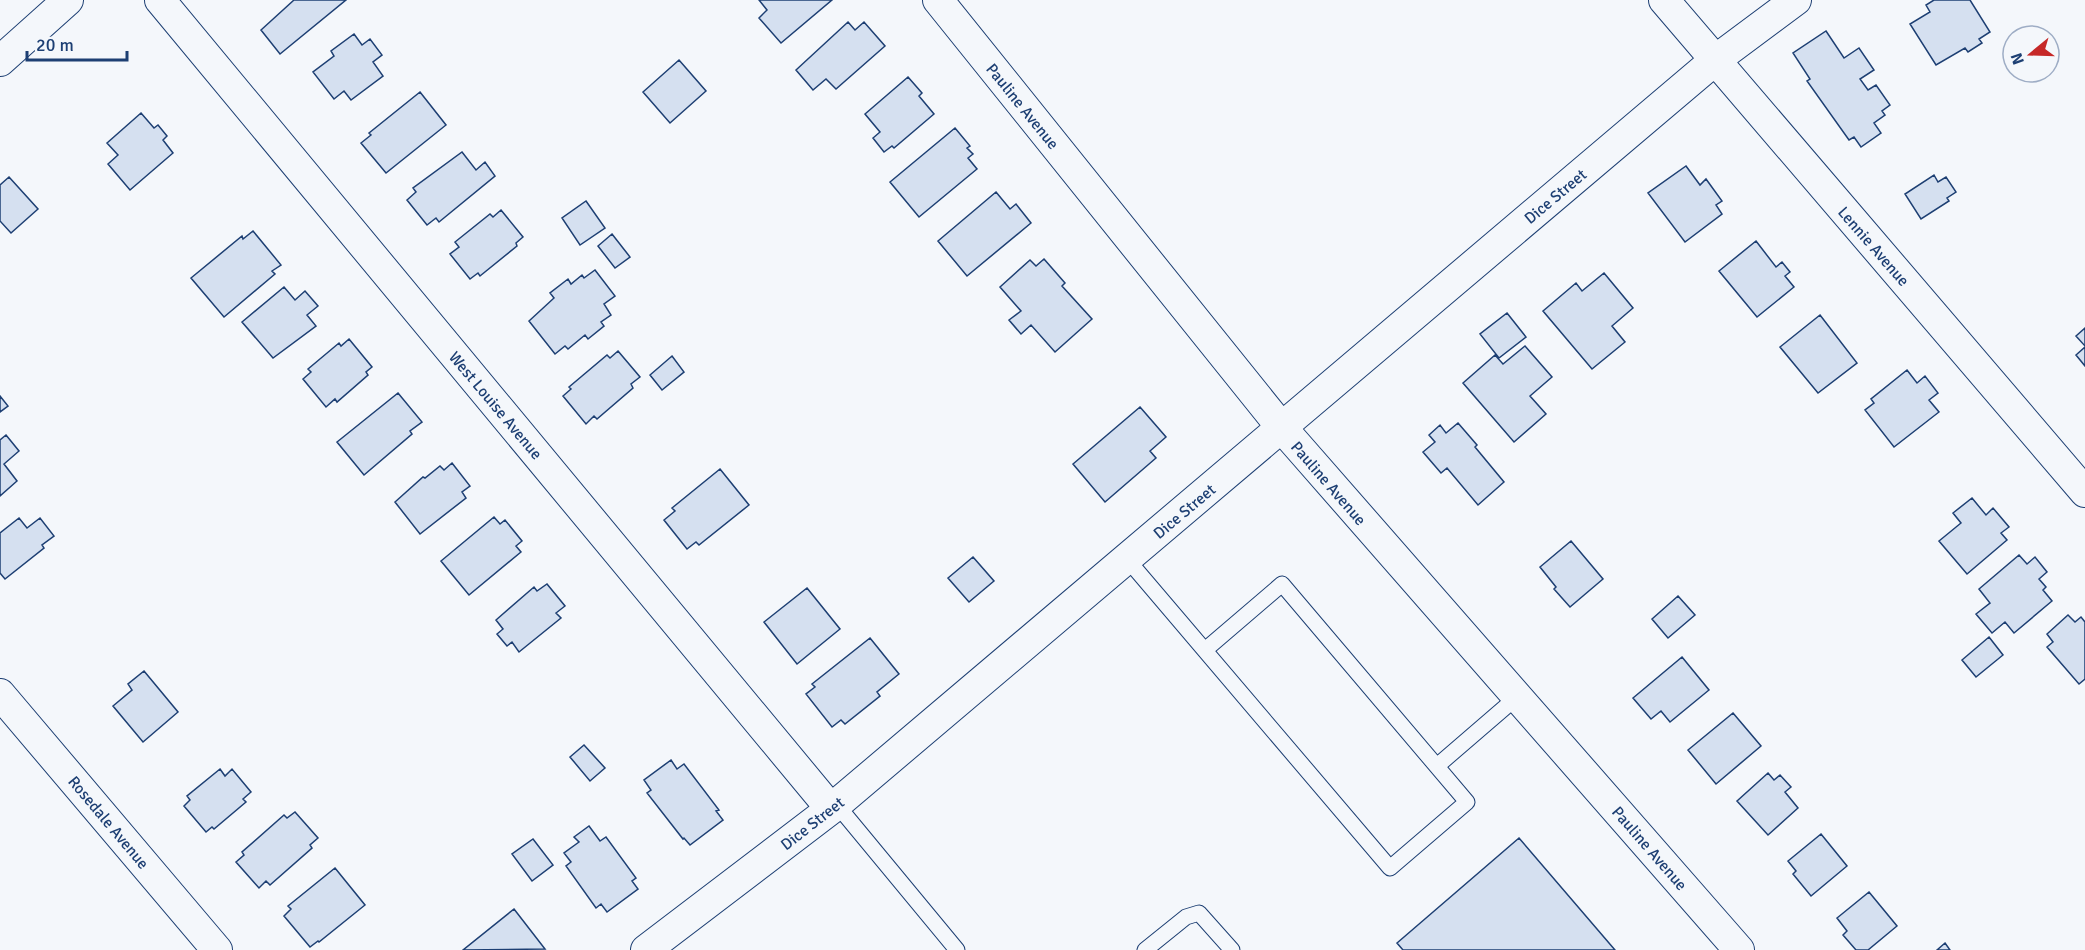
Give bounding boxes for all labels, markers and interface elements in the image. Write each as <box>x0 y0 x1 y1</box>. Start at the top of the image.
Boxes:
scale bar <box>27 24 128 62</box>
north arrow <box>2001 24 2061 84</box>
text: 20 m <box>36 34 74 56</box>
text: N <box>2006 50 2029 67</box>
street label: Pauline Avenue <box>981 60 1063 154</box>
street label: Dice Street <box>1520 165 1591 229</box>
street label: Lennie Avenue <box>1833 203 1913 291</box>
street label: West Louise Avenue <box>444 348 546 464</box>
street label: Pauline Avenue <box>1286 438 1370 530</box>
street label: Dice Street <box>1149 480 1220 544</box>
street label: Rosedale Avenue <box>63 772 153 873</box>
street label: Dice Street <box>777 792 849 855</box>
street label: Pauline Avenue <box>1607 803 1691 895</box>

